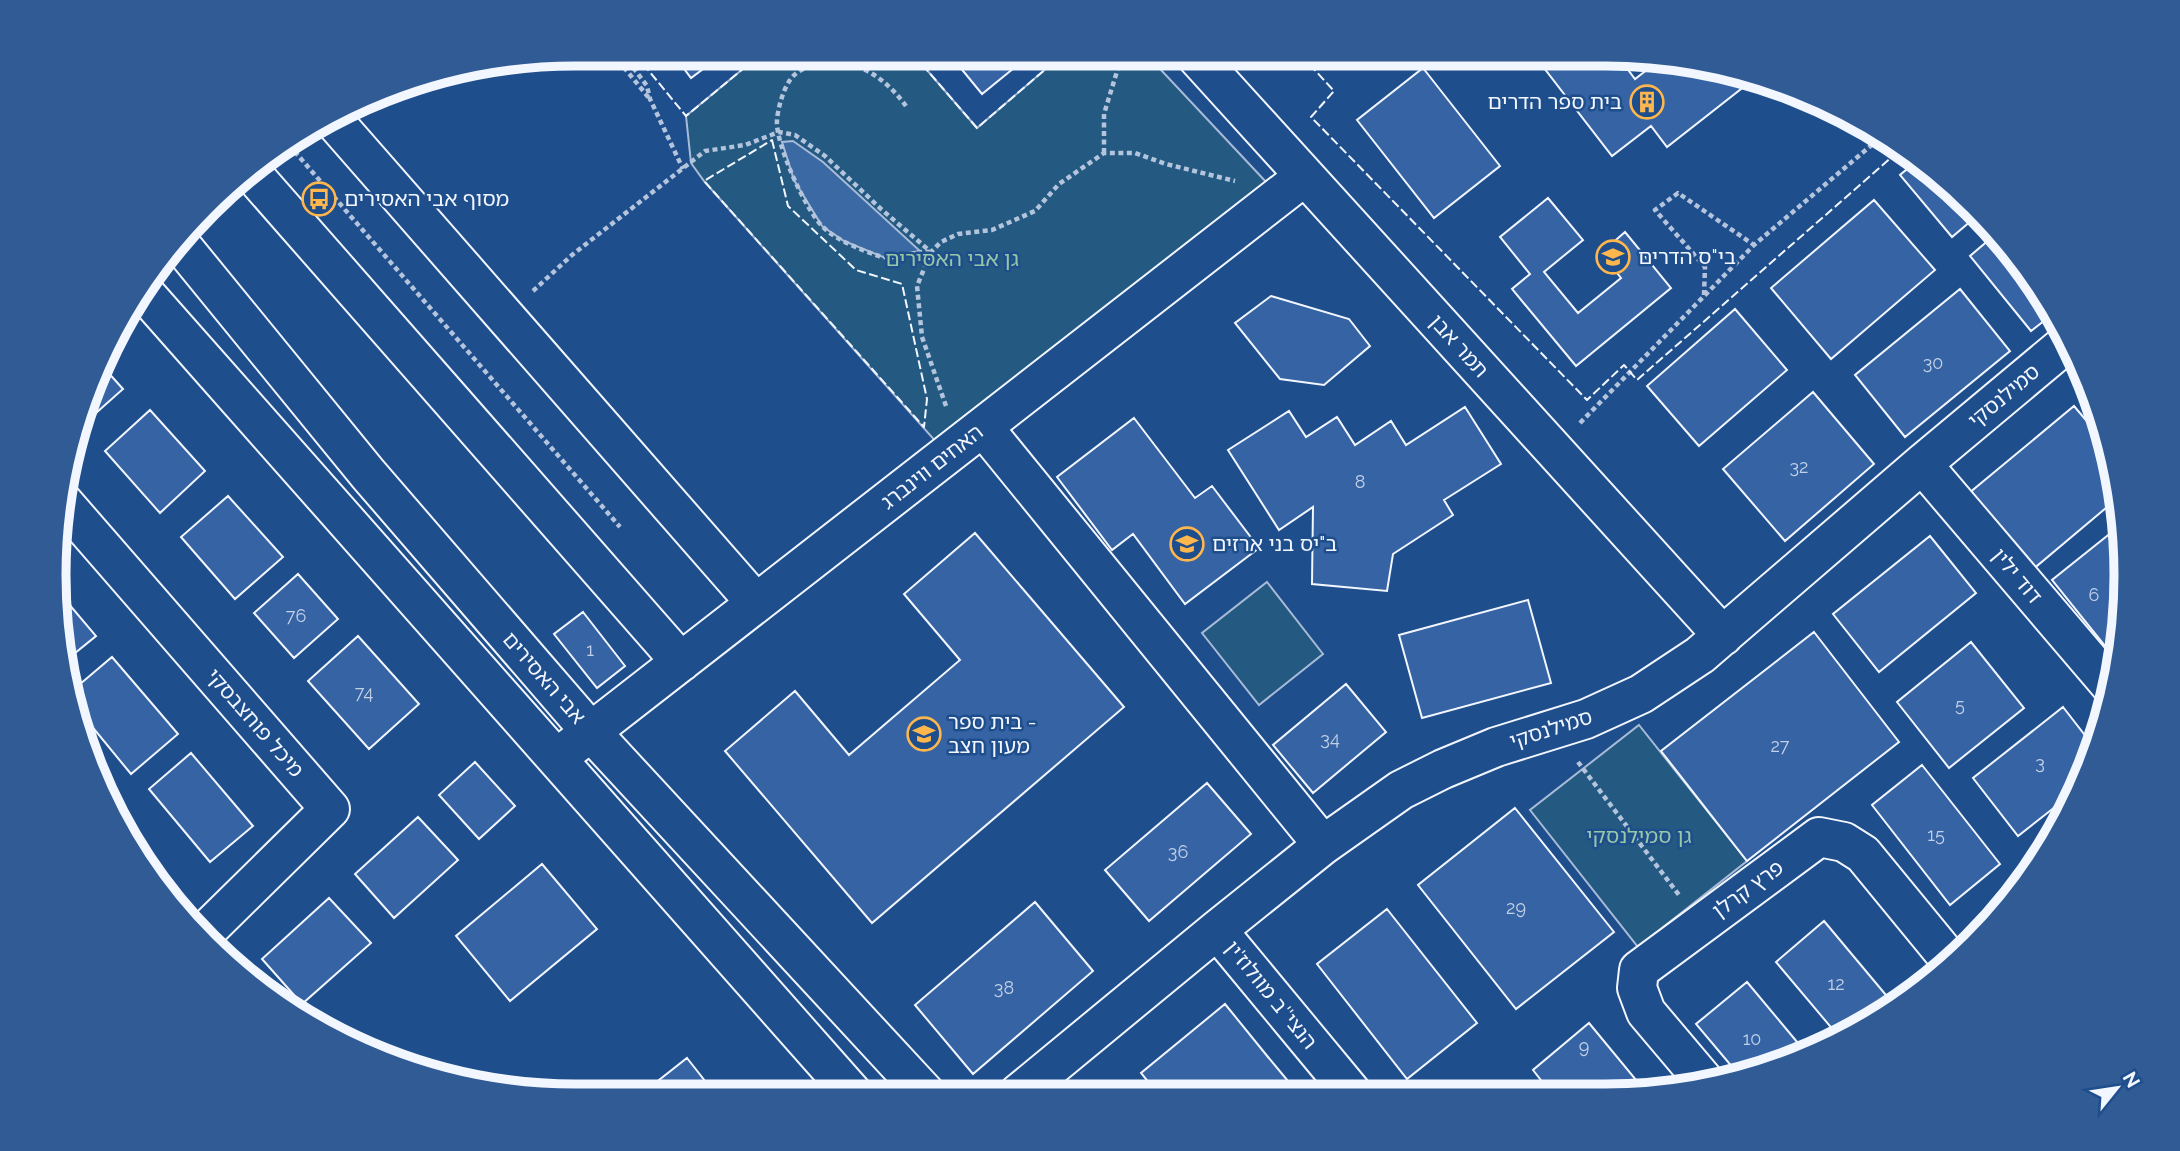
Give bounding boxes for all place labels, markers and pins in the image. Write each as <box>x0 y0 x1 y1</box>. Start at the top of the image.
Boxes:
building icon: בית ספר הדרים <box>1628 83 1666 121</box>
place label: בית ספר הדרים <box>1488 89 1622 114</box>
bus stop icon: מסוף אבי האסירים <box>300 180 338 218</box>
place label: מסוף אבי האסירים <box>344 186 509 211</box>
school or university icon: בי"ס הדרים <box>1594 238 1632 276</box>
place label: בי"ס הדרים <box>1638 244 1736 269</box>
school or university icon: ב"יס בני ארזים <box>1168 525 1206 563</box>
place label: ב"יס בני ארזים <box>1212 531 1337 556</box>
place label: בית ספר - מעון חצב <box>948 709 1037 758</box>
school or university icon: בית ספר - מעון חצב <box>905 715 943 753</box>

